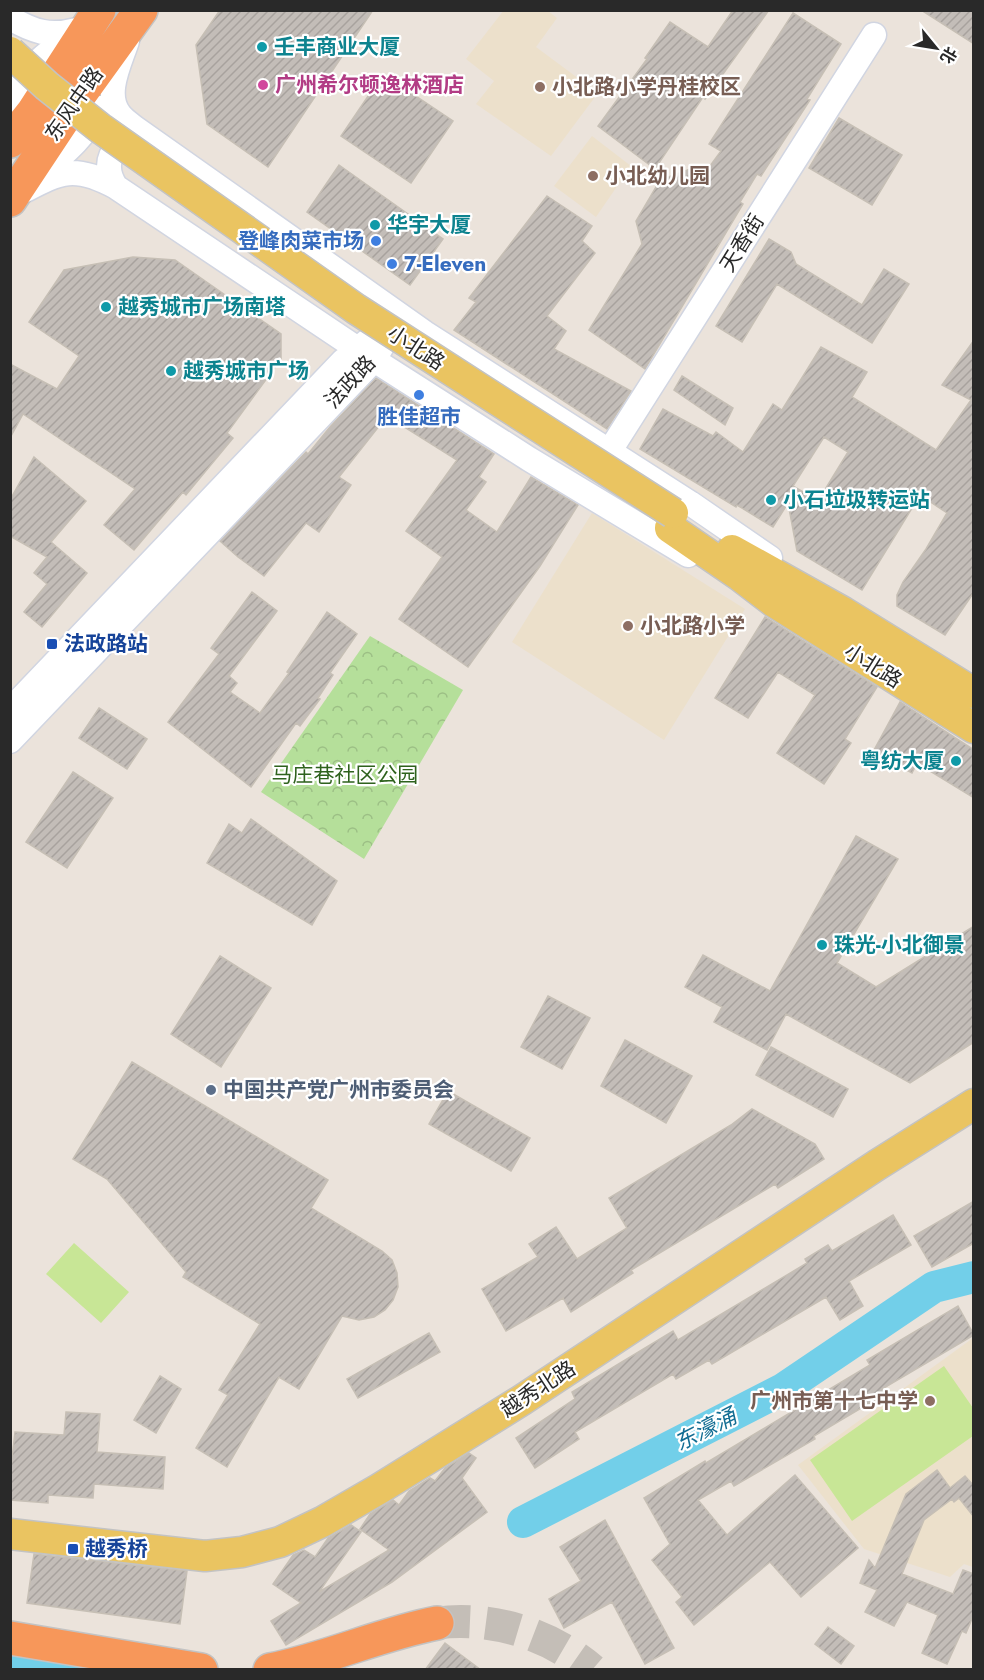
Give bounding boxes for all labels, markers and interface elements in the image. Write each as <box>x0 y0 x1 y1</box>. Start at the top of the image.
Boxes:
north arrow <box>906 18 966 78</box>
place label: 壬丰商业大厦 <box>274 32 400 62</box>
marker: 壬丰商业大厦 <box>255 40 269 54</box>
text: 北 <box>935 43 963 68</box>
street label: 东风中路 <box>38 61 110 147</box>
place label: 广州希尔顿逸林酒店 <box>275 70 464 100</box>
place label: 小北路小学丹桂校区 <box>552 72 741 102</box>
marker: 广州希尔顿逸林酒店 <box>256 78 270 92</box>
marker: 小北路小学丹桂校区 <box>533 80 547 94</box>
place label: 小北幼儿园 <box>605 161 710 191</box>
marker: 小北幼儿园 <box>586 169 600 183</box>
street label: 天香街 <box>713 208 771 278</box>
place label: 华宇大厦 <box>387 210 471 240</box>
marker: 华宇大厦 <box>368 218 382 232</box>
place label: 登峰肉菜市场 <box>238 226 364 256</box>
marker: 登峰肉菜市场 <box>369 234 383 248</box>
place label: 7-Eleven <box>404 249 486 279</box>
marker: 7-Eleven <box>385 257 399 271</box>
place label: 越秀城市广场南塔 <box>118 292 286 322</box>
marker: 越秀城市广场南塔 <box>99 300 113 314</box>
street label: 小北路 <box>381 318 451 378</box>
street label: 法政路 <box>318 349 382 415</box>
place label: 越秀城市广场 <box>183 356 309 386</box>
marker: 越秀城市广场 <box>164 364 178 378</box>
marker: 胜佳超市 <box>412 388 426 402</box>
place label: 胜佳超市 <box>377 402 461 432</box>
place label: 小石垃圾转运站 <box>783 485 930 515</box>
marker: 小石垃圾转运站 <box>764 493 778 507</box>
place label: 小北路小学 <box>640 611 745 641</box>
marker: 小北路小学 <box>621 619 635 633</box>
place label: 法政路站 <box>64 629 148 659</box>
marker: 法政路站 <box>45 637 59 651</box>
street label: 小北路 <box>838 637 908 695</box>
place label: 粤纺大厦 <box>860 746 944 776</box>
marker: 粤纺大厦 <box>949 754 963 768</box>
park label: 马庄巷社区公园 <box>272 760 419 790</box>
place label: 珠光-小北御景 <box>834 930 965 960</box>
marker: 珠光-小北御景 <box>815 938 829 952</box>
place label: 中国共产党广州市委员会 <box>223 1075 454 1105</box>
marker: 中国共产党广州市委员会 <box>204 1083 218 1097</box>
street label: 越秀北路 <box>495 1354 581 1424</box>
place label: 广州市第十七中学 <box>750 1386 918 1416</box>
marker: 广州市第十七中学 <box>923 1394 937 1408</box>
water label: 东濠涌 <box>668 1398 744 1458</box>
place label: 越秀桥 <box>85 1534 148 1564</box>
marker: 越秀桥 <box>66 1542 80 1556</box>

